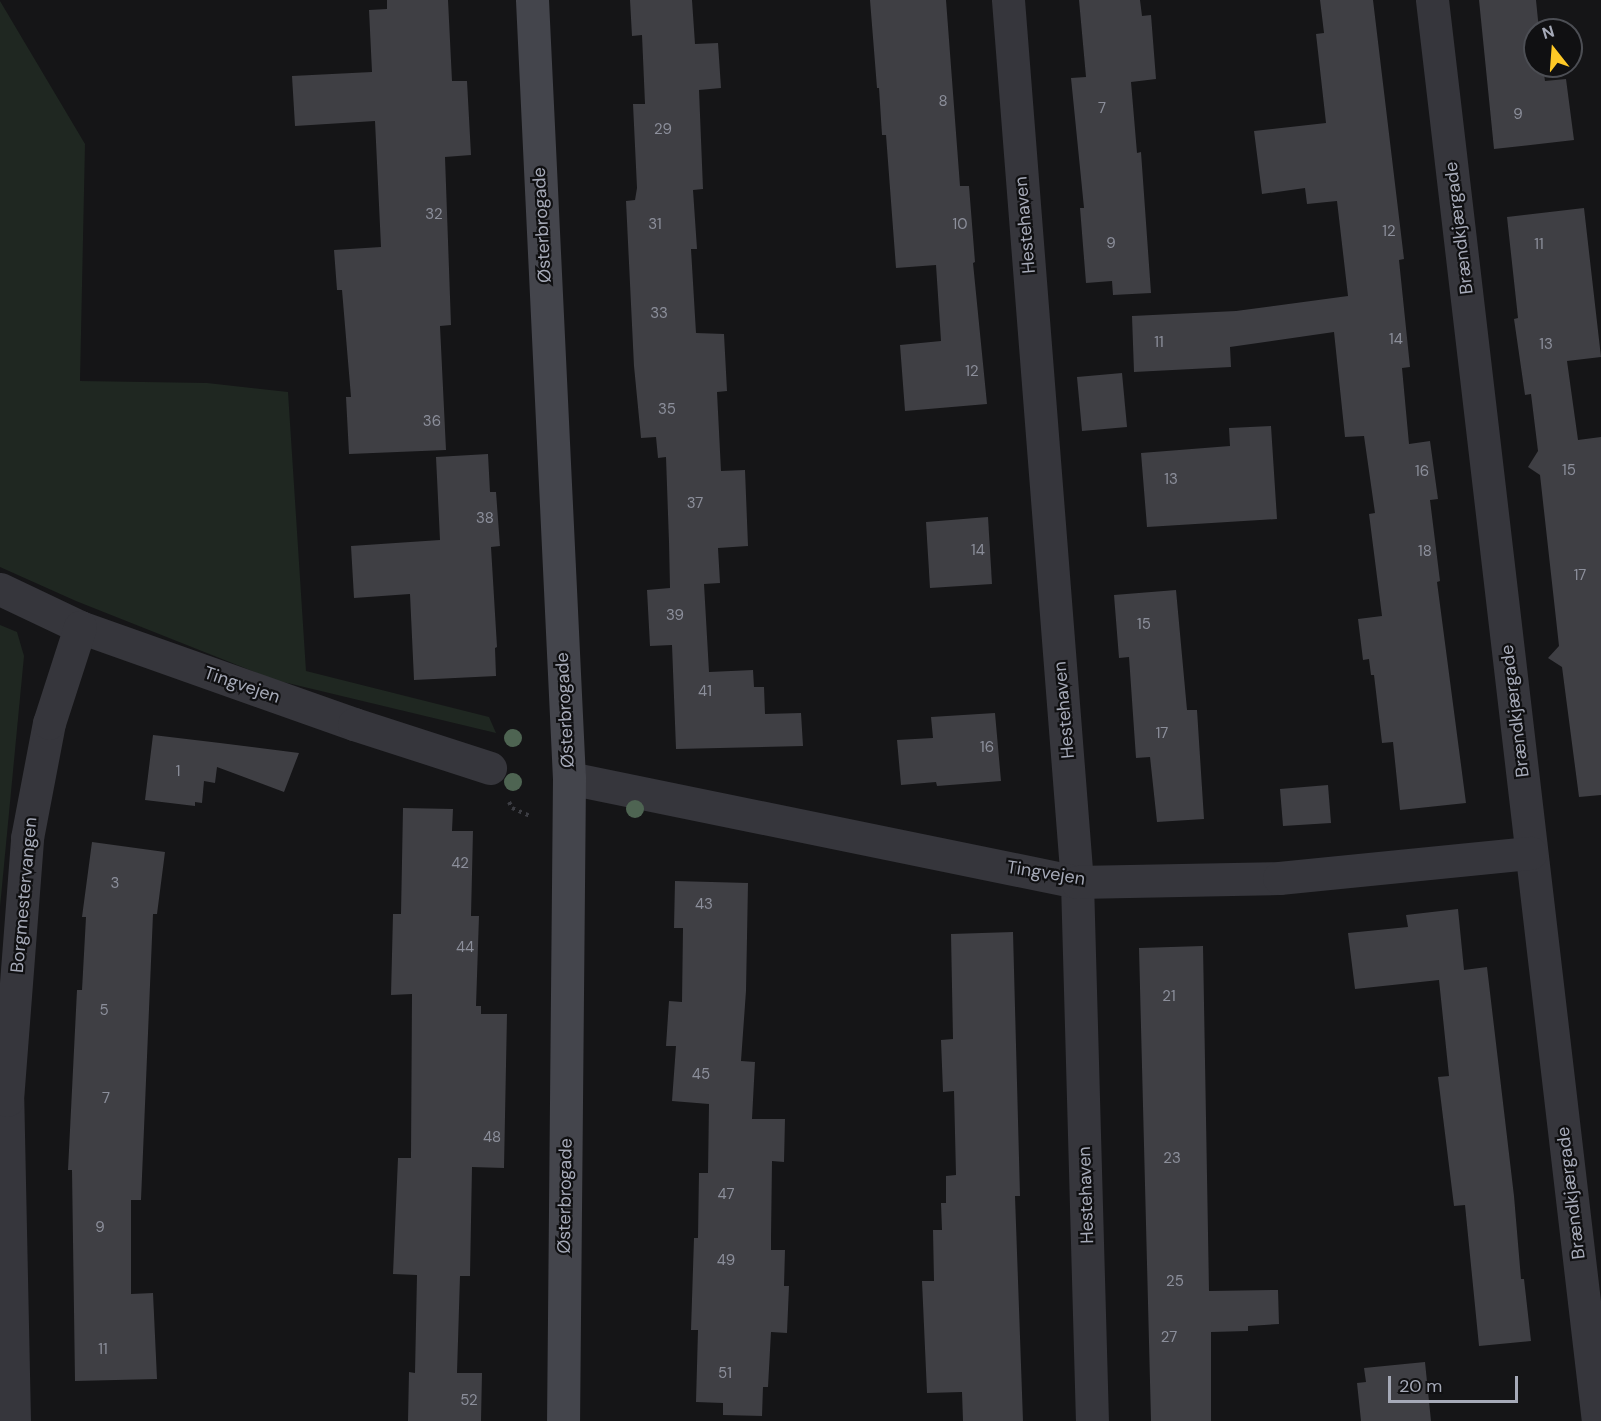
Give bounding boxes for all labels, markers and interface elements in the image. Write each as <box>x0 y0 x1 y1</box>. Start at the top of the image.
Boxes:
north arrow <box>1523 18 1583 78</box>
text: N <box>1540 20 1557 44</box>
house number: 8 <box>938 93 948 111</box>
house number: 7 <box>1098 100 1106 118</box>
house number: 9 <box>1513 106 1523 124</box>
house number: 29 <box>654 121 672 139</box>
street label: Brændkjærgade <box>1440 161 1478 295</box>
street label: Østerbrogade <box>528 167 556 283</box>
street label: Hestehaven <box>1010 175 1040 275</box>
house number: 32 <box>425 206 443 224</box>
house number: 31 <box>648 216 662 234</box>
house number: 10 <box>953 216 967 234</box>
house number: 12 <box>1382 223 1396 241</box>
house number: 9 <box>1106 235 1116 253</box>
house number: 11 <box>1534 236 1544 254</box>
house number: 33 <box>650 305 668 323</box>
house number: 14 <box>1389 331 1403 349</box>
house number: 11 <box>1154 334 1164 352</box>
house number: 13 <box>1539 336 1553 354</box>
house number: 12 <box>965 363 979 381</box>
house number: 35 <box>658 401 676 419</box>
house number: 36 <box>423 413 441 431</box>
house number: 15 <box>1562 462 1576 480</box>
house number: 16 <box>1415 463 1429 481</box>
house number: 13 <box>1164 471 1178 489</box>
house number: 37 <box>687 495 703 513</box>
house number: 38 <box>476 510 494 528</box>
house number: 14 <box>971 542 985 560</box>
house number: 18 <box>1418 543 1432 561</box>
house number: 17 <box>1574 567 1586 585</box>
house number: 39 <box>666 607 684 625</box>
house number: 15 <box>1137 616 1151 634</box>
street label: Brændkjærgade <box>1496 644 1534 778</box>
street label: Østerbrogade <box>551 652 579 768</box>
street label: Hestehaven <box>1049 660 1079 760</box>
street label: Tingvejen <box>201 662 283 708</box>
house number: 41 <box>698 683 712 701</box>
house number: 17 <box>1156 725 1168 743</box>
house number: 16 <box>980 739 994 757</box>
house number: 1 <box>176 763 180 781</box>
street label: Borgmestervangen <box>6 816 42 974</box>
house number: 42 <box>451 855 469 873</box>
street label: Tingvejen <box>1005 856 1087 890</box>
house number: 3 <box>111 875 119 893</box>
house number: 43 <box>695 896 713 914</box>
house number: 44 <box>456 939 474 957</box>
house number: 21 <box>1162 988 1176 1006</box>
house number: 5 <box>99 1002 109 1020</box>
house number: 45 <box>692 1066 710 1084</box>
house number: 7 <box>102 1090 110 1108</box>
street label: Brændkjærgade <box>1552 1126 1590 1260</box>
house number: 48 <box>483 1129 501 1147</box>
street label: Østerbrogade <box>553 1138 577 1254</box>
street label: Hestehaven <box>1074 1146 1098 1244</box>
house number: 23 <box>1163 1150 1181 1168</box>
house number: 47 <box>717 1186 735 1204</box>
house number: 9 <box>95 1219 105 1237</box>
house number: 49 <box>717 1252 735 1270</box>
house number: 25 <box>1166 1273 1184 1291</box>
house number: 27 <box>1161 1329 1177 1347</box>
house number: 11 <box>98 1341 108 1359</box>
scale bar <box>1391 1364 1522 1402</box>
house number: 51 <box>718 1365 732 1383</box>
text: 20 m <box>1399 1374 1442 1398</box>
house number: 52 <box>460 1392 478 1410</box>

